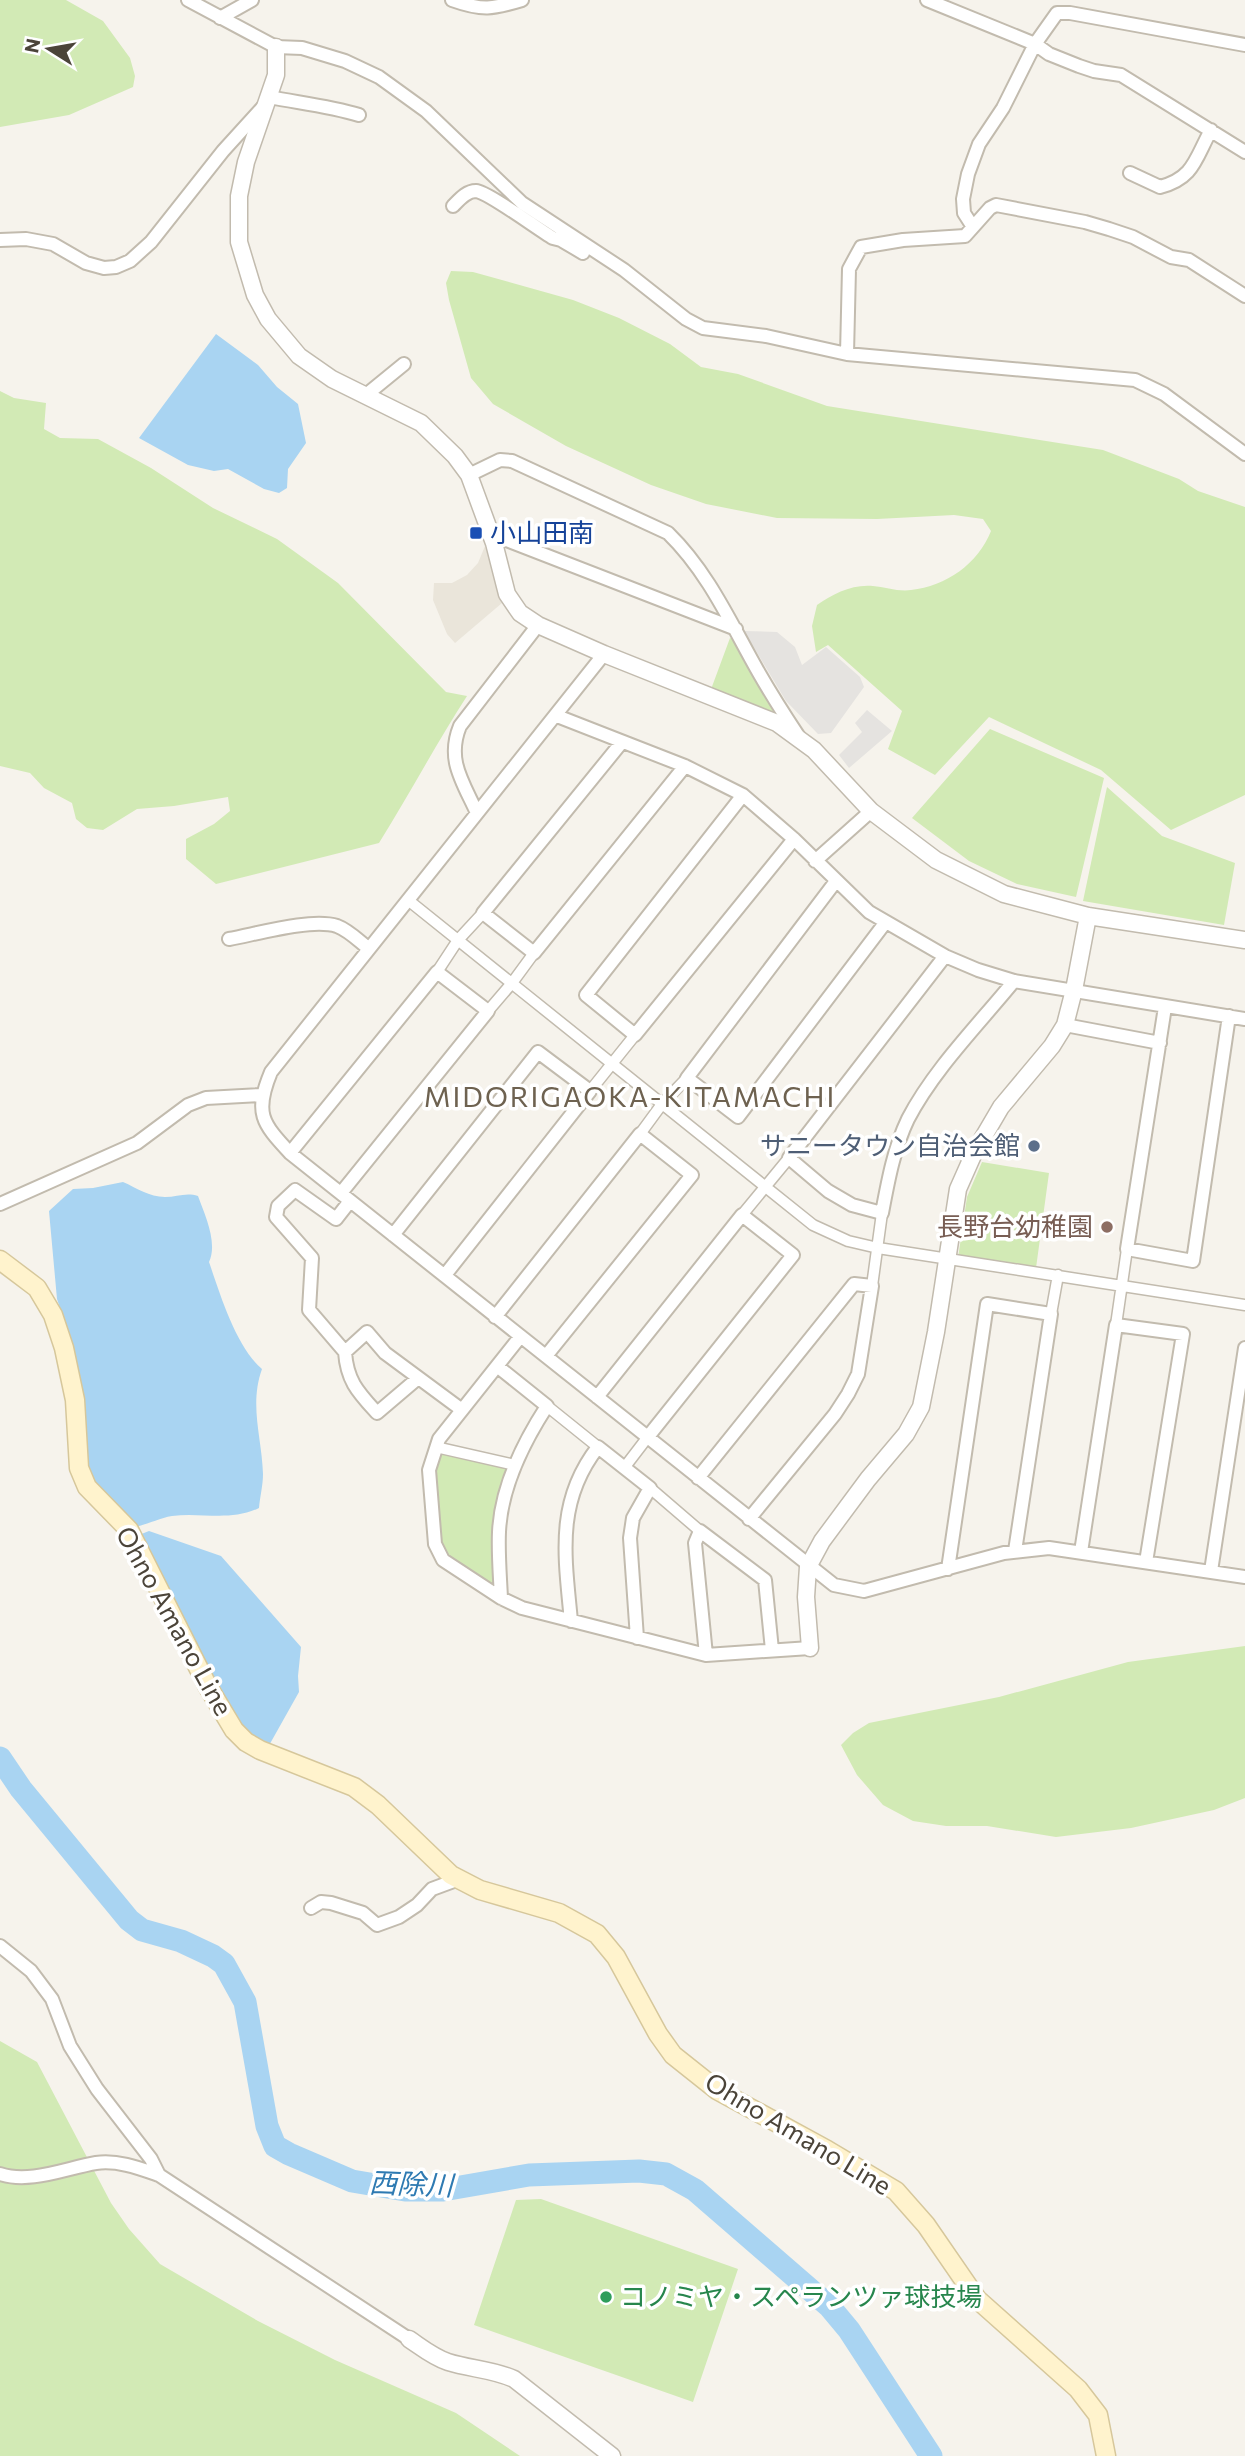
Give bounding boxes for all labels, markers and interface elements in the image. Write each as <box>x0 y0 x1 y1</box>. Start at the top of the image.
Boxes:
north arrow <box>14 14 84 84</box>
text: N <box>19 36 44 55</box>
place label: 小山田南 <box>490 516 594 547</box>
marker: 小山田南 <box>468 525 484 541</box>
district label: MIDORIGAOKA-KITAMACHI <box>424 1079 836 1113</box>
place label: サニータウン自治会館 <box>760 1129 1020 1160</box>
marker: サニータウン自治会館 <box>1026 1138 1042 1154</box>
place label: 長野台幼稚園 <box>937 1210 1093 1241</box>
marker: 長野台幼稚園 <box>1099 1219 1115 1235</box>
street label: Ohno Amano Line <box>111 1520 240 1720</box>
street label: Ohno Amano Line <box>700 2065 897 2200</box>
water label: 西除川 <box>368 2165 457 2202</box>
place label: コノミヤ・スペランツァ球技場 <box>620 2280 982 2311</box>
marker: コノミヤ・スペランツァ球技場 <box>598 2289 614 2305</box>

